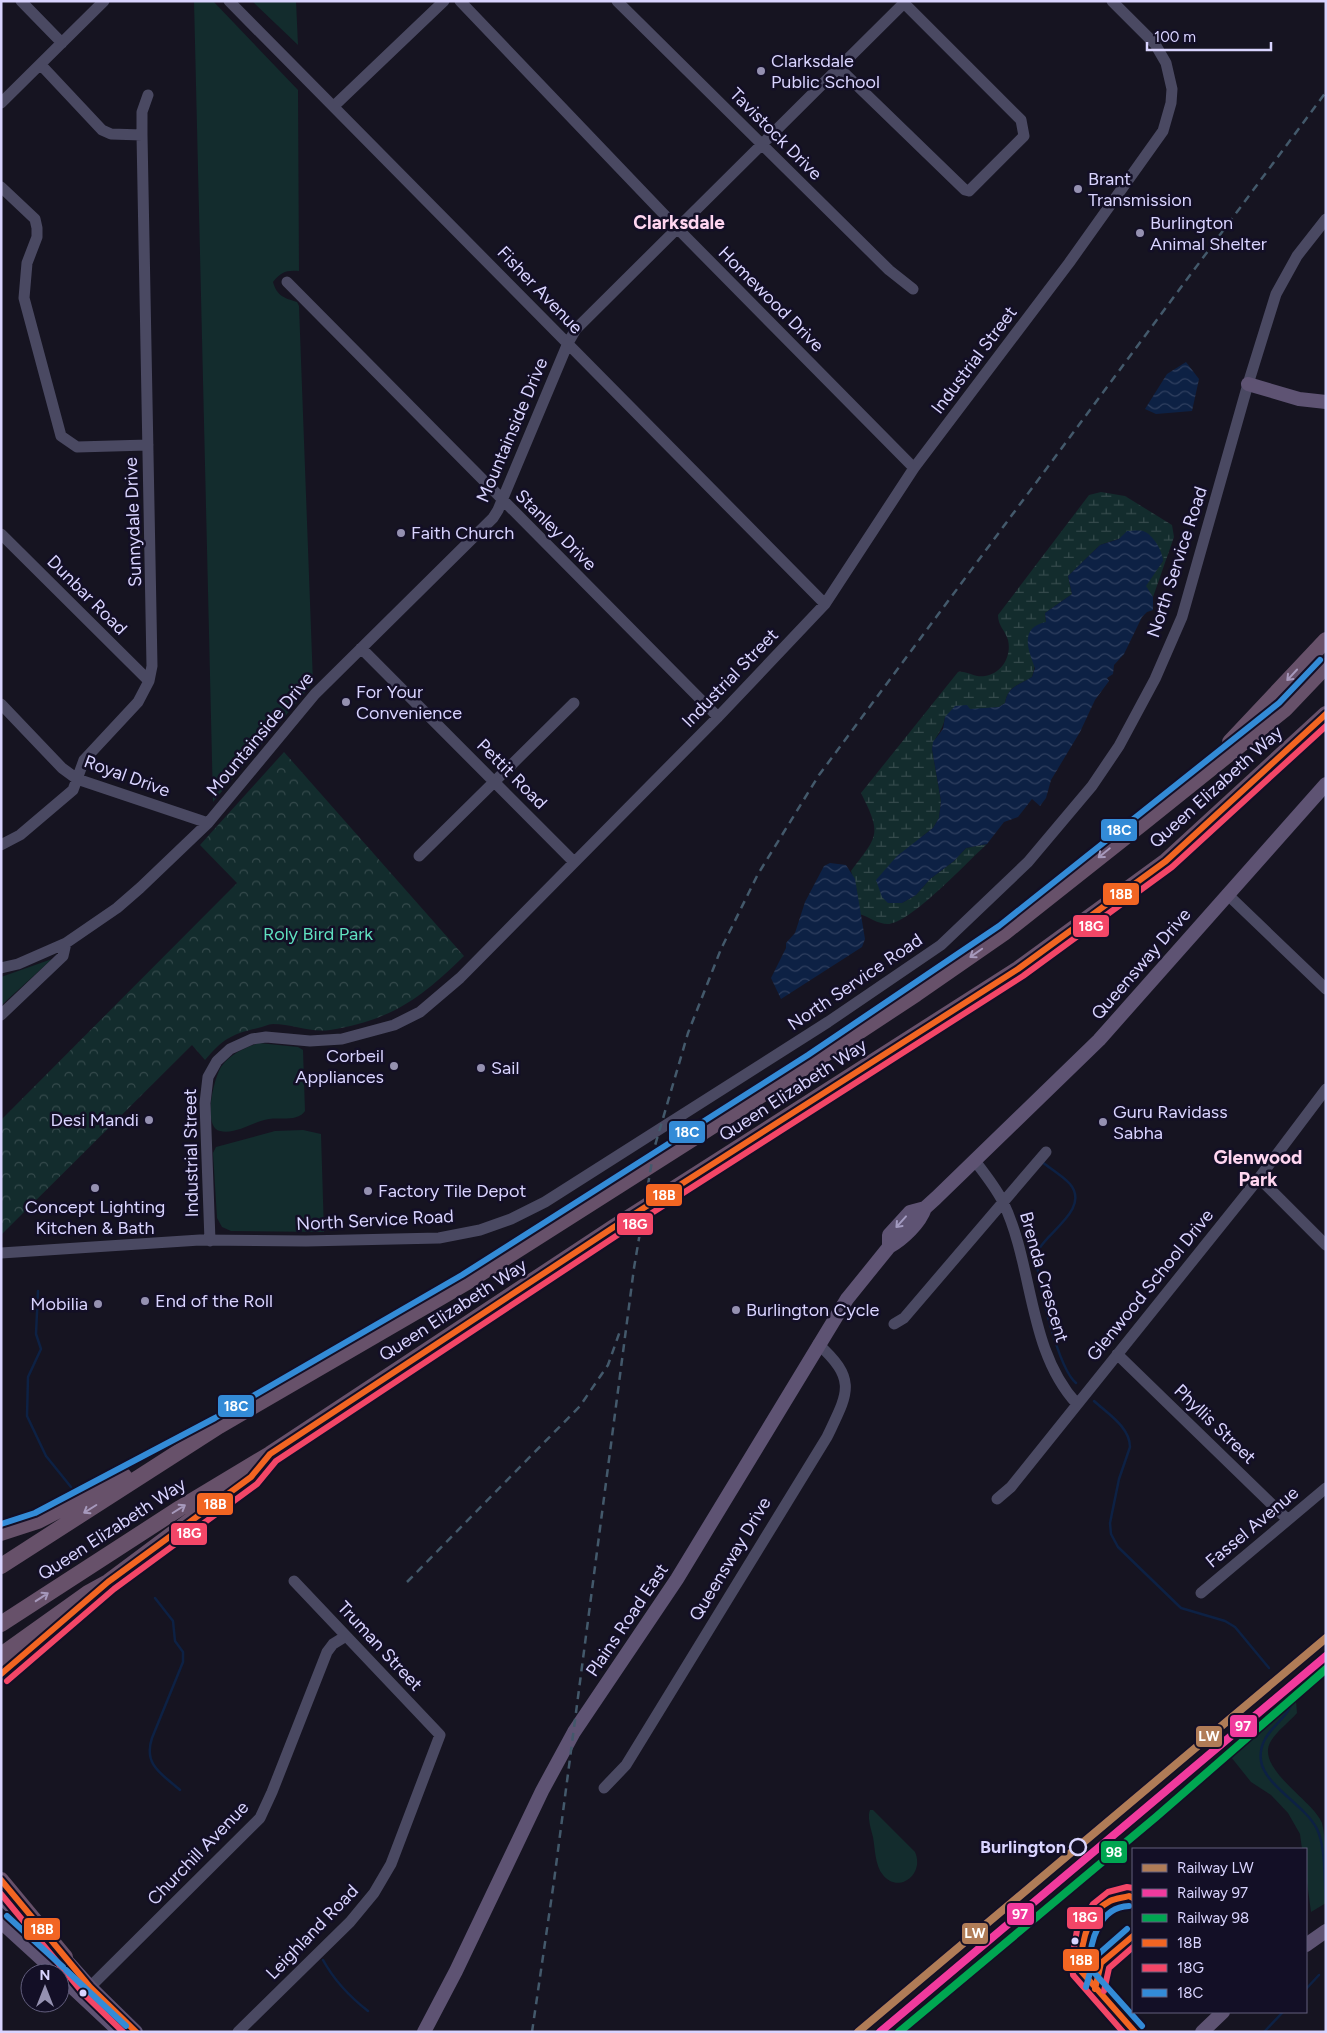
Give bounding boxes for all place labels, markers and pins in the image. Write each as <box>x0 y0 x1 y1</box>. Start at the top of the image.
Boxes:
place label: Clarksdale Public School <box>771 50 880 93</box>
marker: Clarksdale Public School <box>755 65 767 77</box>
place label: Brant Transmission <box>1088 168 1192 211</box>
marker: Brant Transmission <box>1072 183 1084 195</box>
place label: Burlington Animal Shelter <box>1150 212 1267 255</box>
marker: Burlington Animal Shelter <box>1134 227 1146 239</box>
place label: Faith Church <box>411 522 514 544</box>
marker: Faith Church <box>395 527 407 539</box>
place label: For Your Convenience <box>356 681 462 724</box>
marker: For Your Convenience <box>340 696 352 708</box>
place label: Corbeil Appliances <box>295 1045 384 1088</box>
place label: Sail <box>491 1057 519 1079</box>
marker: Corbeil Appliances <box>388 1060 400 1072</box>
marker: Sail <box>475 1062 487 1074</box>
place label: Guru Ravidass Sabha <box>1113 1101 1228 1144</box>
place label: Desi Mandi <box>51 1109 139 1131</box>
marker: Desi Mandi <box>143 1114 155 1126</box>
marker: Guru Ravidass Sabha <box>1097 1116 1109 1128</box>
place label: Factory Tile Depot <box>378 1180 526 1202</box>
marker: Concept Lighting Kitchen & Bath <box>89 1182 101 1194</box>
marker: Factory Tile Depot <box>362 1185 374 1197</box>
place label: Concept Lighting Kitchen & Bath <box>25 1196 165 1239</box>
place label: End of the Roll <box>155 1290 273 1312</box>
place label: Mobilia <box>30 1293 88 1315</box>
marker: End of the Roll <box>139 1295 151 1307</box>
marker: Mobilia <box>92 1298 104 1310</box>
place label: Burlington Cycle <box>746 1299 879 1321</box>
marker: Burlington Cycle <box>730 1304 742 1316</box>
place label: Burlington <box>980 1836 1066 1858</box>
marker: Burlington <box>1069 1838 1087 1856</box>
unlabelled marker <box>1070 1936 1080 1946</box>
unlabelled marker <box>78 1988 88 1998</box>

